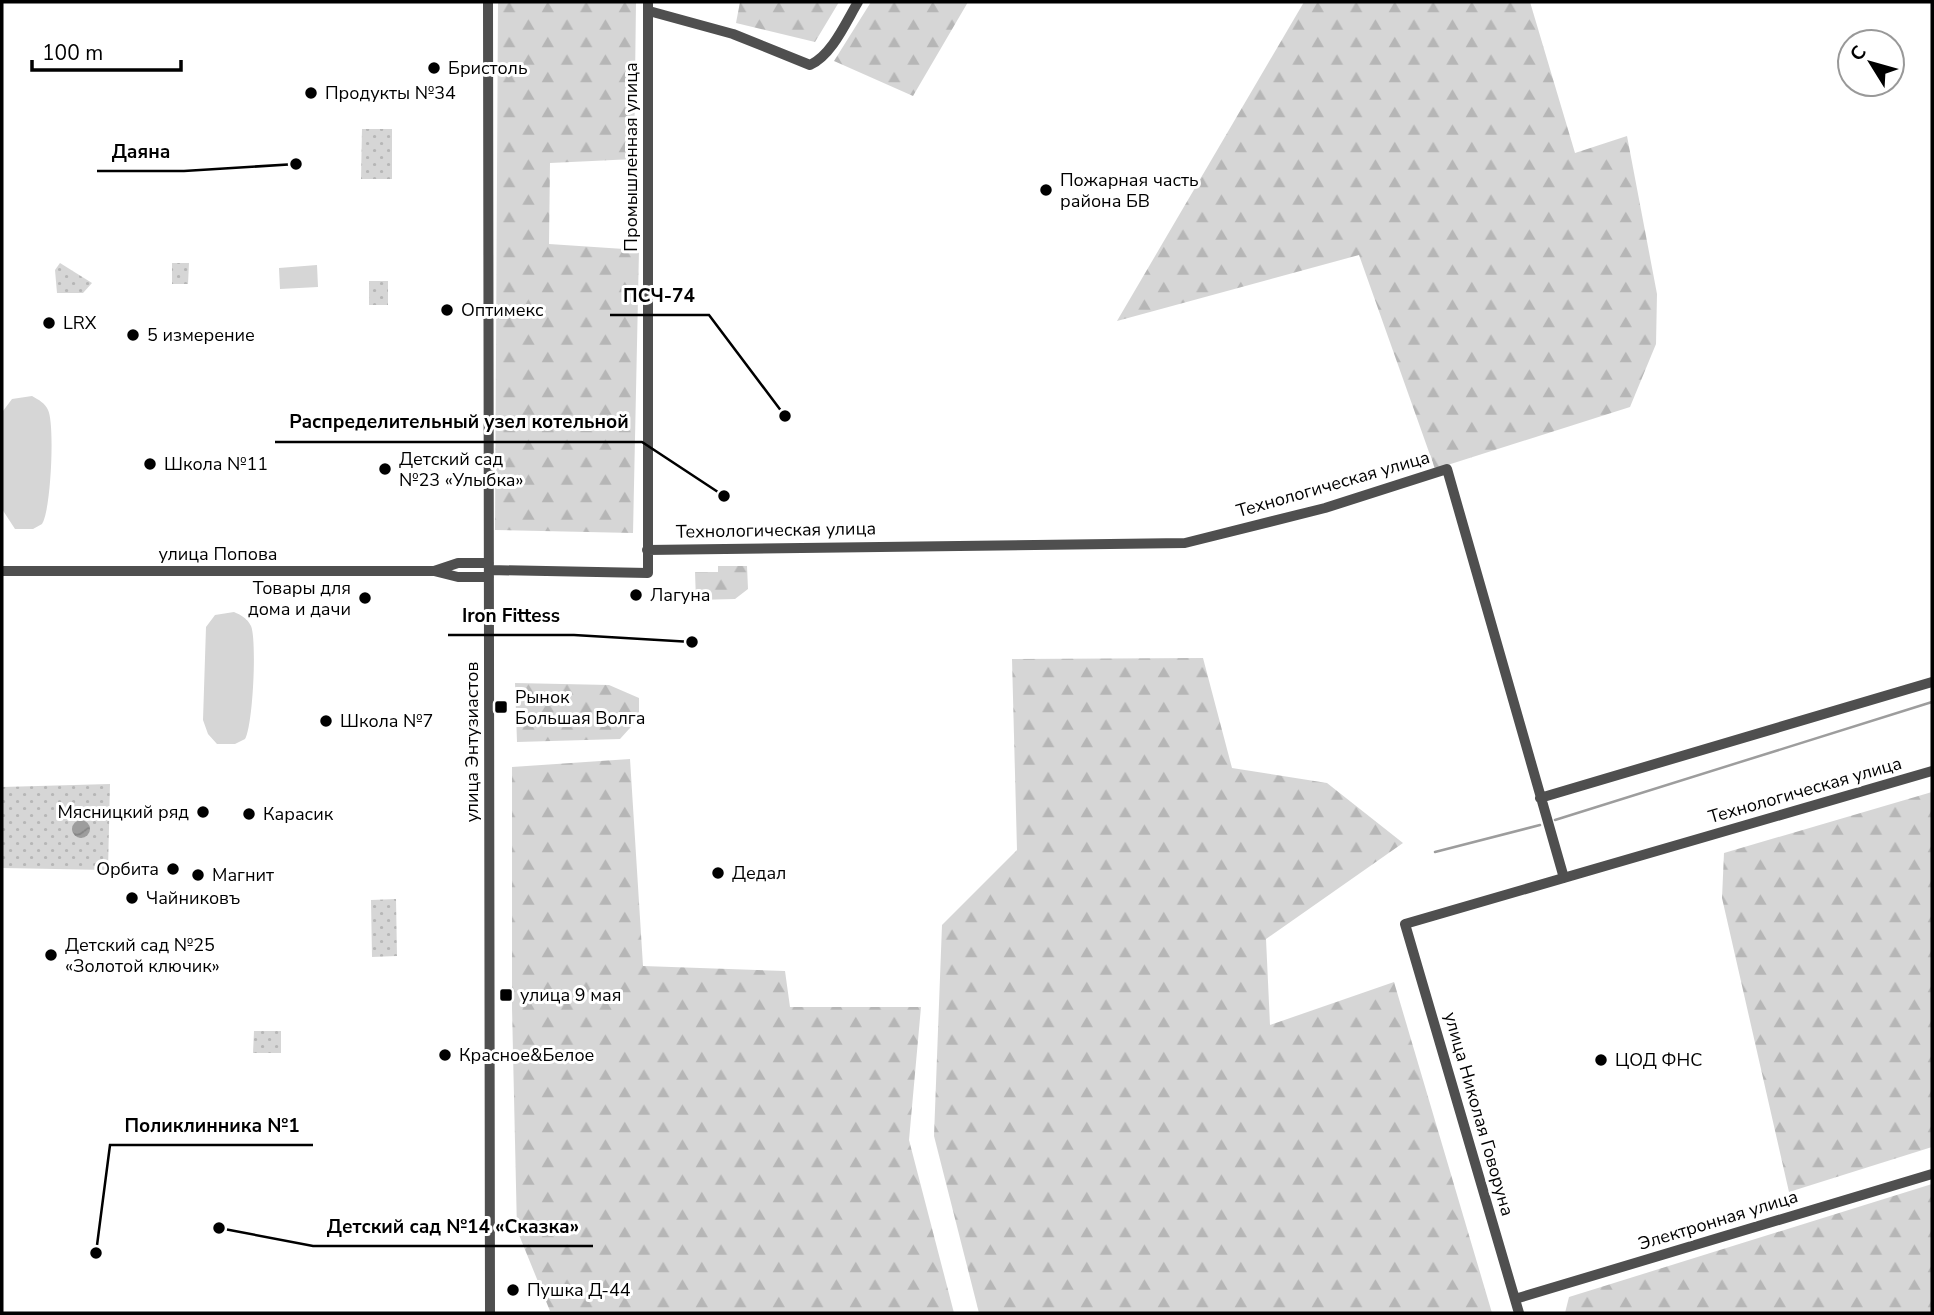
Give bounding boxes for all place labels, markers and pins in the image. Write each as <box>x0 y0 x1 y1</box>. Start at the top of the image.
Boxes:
place label: Бристоль <box>448 56 528 80</box>
marker: Бристоль <box>426 60 442 76</box>
place label: Продукты №34 <box>325 81 456 105</box>
marker: Продукты №34 <box>303 85 319 101</box>
callout: Даяна <box>97 131 184 171</box>
place label: Пожарная часть района БВ <box>1060 168 1199 213</box>
marker: Пожарная часть района БВ <box>1038 182 1054 198</box>
callout: ПСЧ-74 <box>610 275 709 315</box>
place label: Оптимекс <box>461 298 544 322</box>
marker: Оптимекс <box>439 302 455 318</box>
place label: LRX <box>63 311 97 335</box>
marker: LRX <box>41 315 57 331</box>
place label: 5 измерение <box>147 323 255 347</box>
marker: 5 измерение <box>125 327 141 343</box>
callout: Распределительный узел котельной <box>275 402 642 442</box>
place label: Детский сад №23 «Улыбка» <box>399 447 524 492</box>
place label: Школа №11 <box>164 452 268 476</box>
marker: Школа №11 <box>142 456 158 472</box>
marker: Детский сад №23 «Улыбка» <box>377 461 393 477</box>
place label: Товары для дома и дачи <box>248 576 351 621</box>
place label: Лагуна <box>650 583 711 607</box>
marker: Лагуна <box>628 587 644 603</box>
marker: Товары для дома и дачи <box>357 590 373 606</box>
callout: Iron Fittess <box>448 595 574 635</box>
place label: Рынок Большая Волга <box>515 685 645 730</box>
marker: Рынок Большая Волга <box>493 699 509 715</box>
place label: Школа №7 <box>340 709 433 733</box>
marker: Школа №7 <box>318 713 334 729</box>
place label: Мясницкий ряд <box>57 800 189 824</box>
place label: Карасик <box>263 802 334 826</box>
marker: Мясницкий ряд <box>195 804 211 820</box>
marker: Карасик <box>241 806 257 822</box>
place label: Орбита <box>96 857 159 881</box>
marker: Орбита <box>165 861 181 877</box>
place label: Дедал <box>732 861 786 885</box>
place label: Магнит <box>212 863 274 887</box>
marker: Дедал <box>710 865 726 881</box>
marker: Магнит <box>190 867 206 883</box>
place label: Чайниковъ <box>146 886 240 910</box>
marker: Чайниковъ <box>124 890 140 906</box>
place label: Детский сад №25 «Золотой ключик» <box>65 933 220 978</box>
marker: Детский сад №25 «Золотой ключик» <box>43 947 59 963</box>
place label: улица 9 мая <box>520 983 622 1007</box>
marker: улица 9 мая <box>498 987 514 1003</box>
place label: Красное&Белое <box>459 1043 594 1067</box>
marker: Красное&Белое <box>437 1047 453 1063</box>
place label: ЦОД ФНС <box>1615 1048 1702 1072</box>
marker: ЦОД ФНС <box>1593 1052 1609 1068</box>
callout: Поликлинника №1 <box>110 1105 313 1145</box>
callout: Детский сад №14 «Сказка» <box>313 1206 593 1246</box>
place label: Пушка Д-44 <box>527 1278 631 1302</box>
marker: Пушка Д-44 <box>505 1282 521 1298</box>

